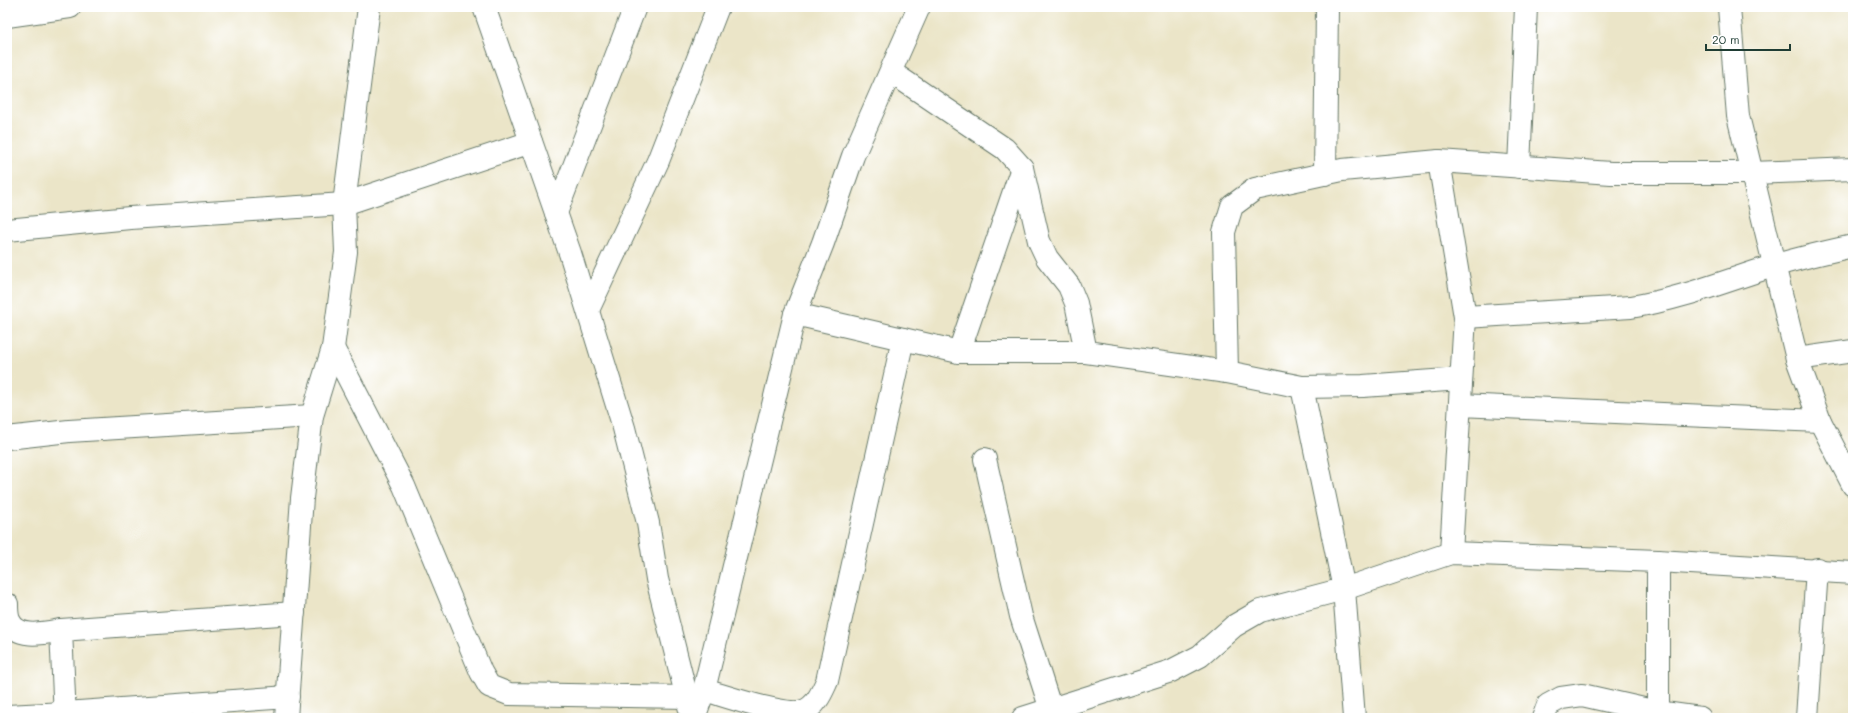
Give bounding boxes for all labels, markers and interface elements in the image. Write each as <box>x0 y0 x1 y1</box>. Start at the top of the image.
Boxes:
scale bar <box>1706 26 1790 52</box>
text: 20 m <box>1712 31 1740 47</box>

